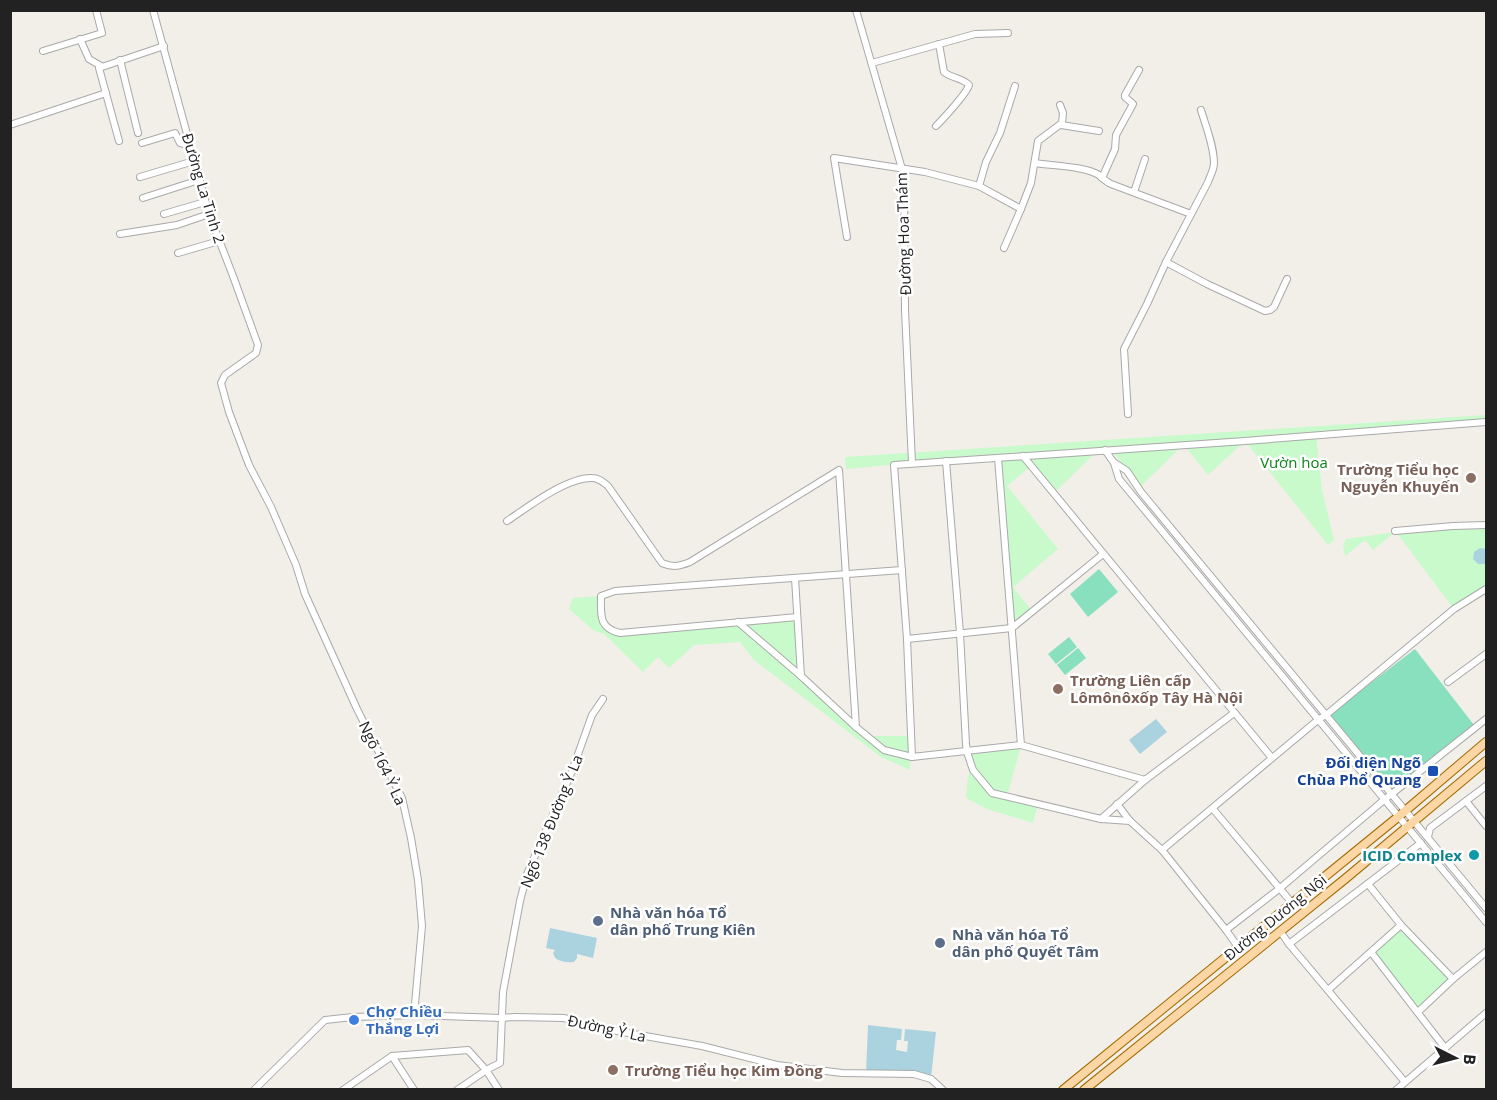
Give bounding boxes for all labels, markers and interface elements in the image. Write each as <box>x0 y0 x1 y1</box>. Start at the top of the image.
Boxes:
street label: Đường La Tinh 2 <box>178 130 230 246</box>
street label: Đường Hoa Thám <box>891 172 915 296</box>
park label: Vườn hoa <box>1260 452 1328 472</box>
place label: Trường Tiểu học Nguyễn Khuyến <box>1337 459 1459 496</box>
marker: Trường Tiểu học Nguyễn Khuyến <box>1464 471 1478 485</box>
place label: Trường Liên cấp Lômônôxốp Tây Hà Nội <box>1070 670 1243 707</box>
marker: Trường Liên cấp Lômônôxốp Tây Hà Nội <box>1051 682 1065 696</box>
street label: Ngõ 164 Ỷ La <box>355 718 411 808</box>
street label: Ngõ 138 Đường Ỷ La <box>515 752 587 890</box>
place label: Đối diện Ngõ Chùa Phổ Quang <box>1297 752 1422 789</box>
marker: Đối diện Ngõ Chùa Phổ Quang <box>1426 764 1440 778</box>
place label: ICID Complex <box>1362 845 1462 865</box>
marker: ICID Complex <box>1467 848 1481 862</box>
street label: Đường Dương Nội <box>1220 869 1330 965</box>
place label: Nhà văn hóa Tổ dân phố Trung Kiên <box>610 902 756 939</box>
marker: Nhà văn hóa Tổ dân phố Trung Kiên <box>591 914 605 928</box>
place label: Nhà văn hóa Tổ dân phố Quyết Tâm <box>952 924 1099 961</box>
marker: Nhà văn hóa Tổ dân phố Quyết Tâm <box>933 936 947 950</box>
place label: Chợ Chiều Thắng Lợi <box>366 1001 442 1038</box>
street label: Đường Ỷ La <box>566 1010 648 1046</box>
marker: Chợ Chiều Thắng Lợi <box>347 1013 361 1027</box>
north arrow <box>1425 1028 1485 1088</box>
text: B <box>1458 1053 1481 1066</box>
place label: Trường Tiểu học Kim Đồng <box>625 1060 823 1080</box>
marker: Trường Tiểu học Kim Đồng <box>606 1063 620 1077</box>

